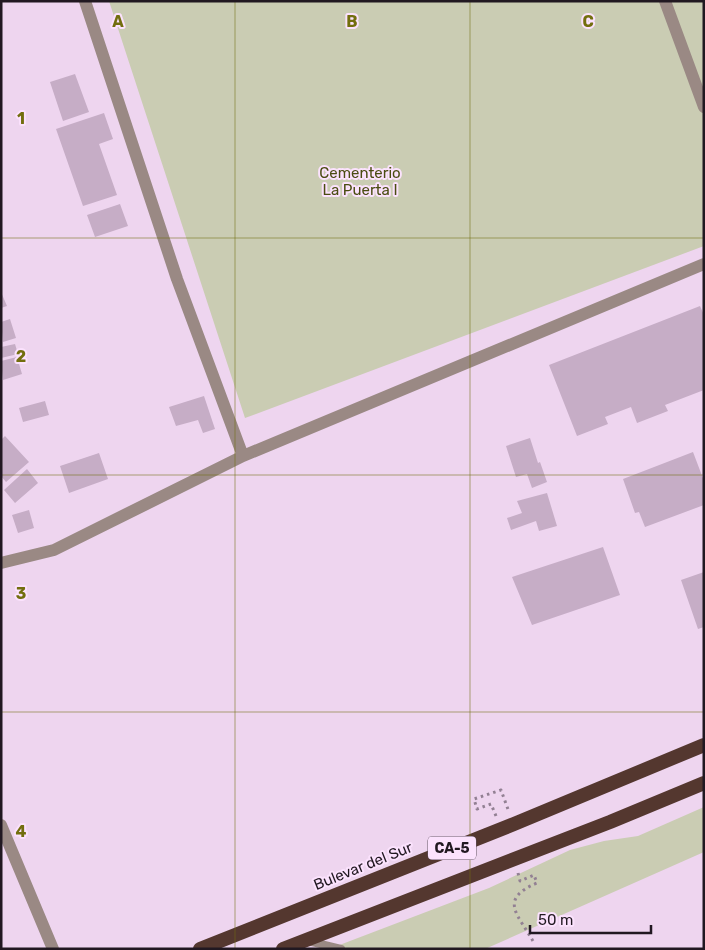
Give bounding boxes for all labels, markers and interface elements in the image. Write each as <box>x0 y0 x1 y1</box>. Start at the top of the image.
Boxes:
text: A <box>112 12 124 31</box>
text: B <box>346 12 358 31</box>
text: C <box>582 12 594 31</box>
text: 1 <box>17 109 25 128</box>
park label: Cementerio La Puerta I <box>319 164 401 199</box>
text: 2 <box>16 347 26 366</box>
text: 3 <box>16 584 26 603</box>
text: 4 <box>16 822 27 841</box>
road number: CA-5 <box>428 836 476 860</box>
street label: Bulevar del Sur <box>311 838 415 894</box>
scale bar <box>530 902 651 934</box>
text: 50 m <box>538 911 573 929</box>

